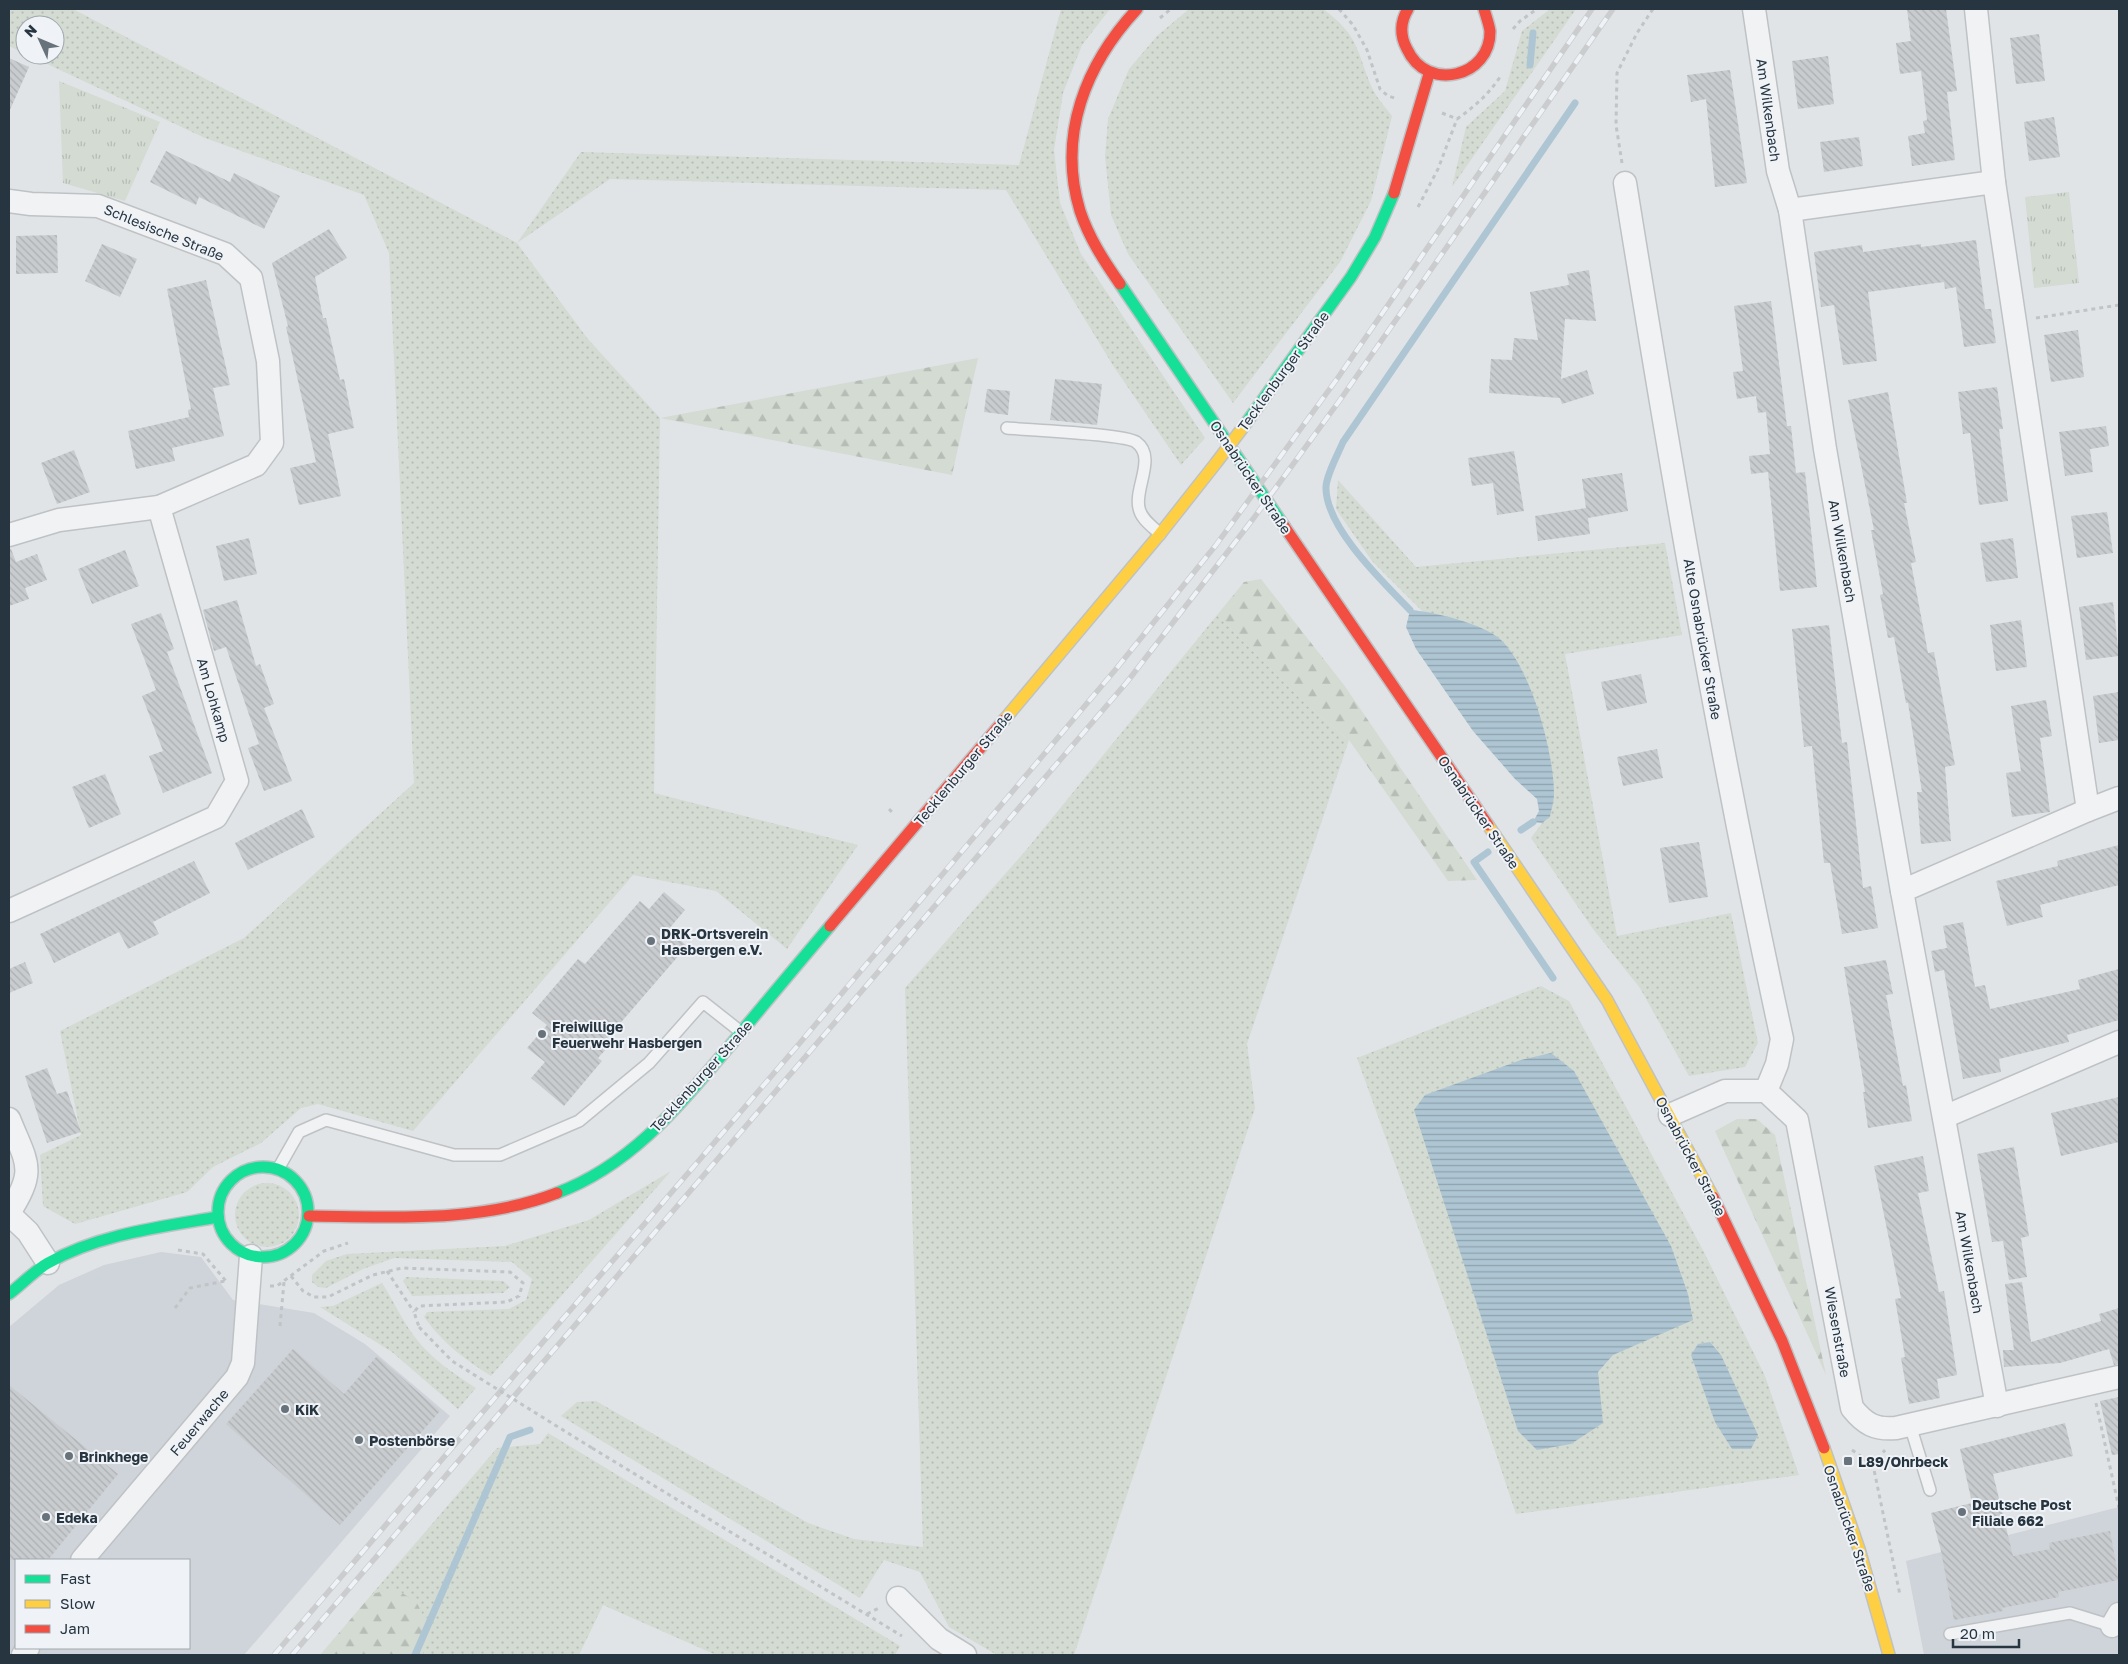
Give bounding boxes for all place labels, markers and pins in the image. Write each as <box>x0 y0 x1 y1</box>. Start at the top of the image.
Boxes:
place label: DRK-Ortsverein Hasbergen e.V. <box>661 925 768 958</box>
marker: DRK-Ortsverein Hasbergen e.V. <box>645 935 657 947</box>
place label: Freiwillige Feuerwehr Hasbergen <box>552 1018 702 1051</box>
marker: Freiwillige Feuerwehr Hasbergen <box>536 1028 548 1040</box>
place label: KiK <box>295 1401 319 1418</box>
marker: KiK <box>279 1403 291 1415</box>
place label: Postenbörse <box>369 1432 455 1449</box>
marker: Postenbörse <box>353 1434 365 1446</box>
place label: Brinkhege <box>79 1448 148 1465</box>
marker: Brinkhege <box>63 1450 75 1462</box>
place label: L89/Ohrbeck <box>1858 1453 1948 1470</box>
marker: L89/Ohrbeck <box>1842 1455 1854 1467</box>
place label: Deutsche Post Filiale 662 <box>1972 1496 2072 1529</box>
marker: Deutsche Post Filiale 662 <box>1956 1506 1968 1518</box>
place label: Edeka <box>56 1509 98 1526</box>
marker: Edeka <box>40 1511 52 1523</box>

